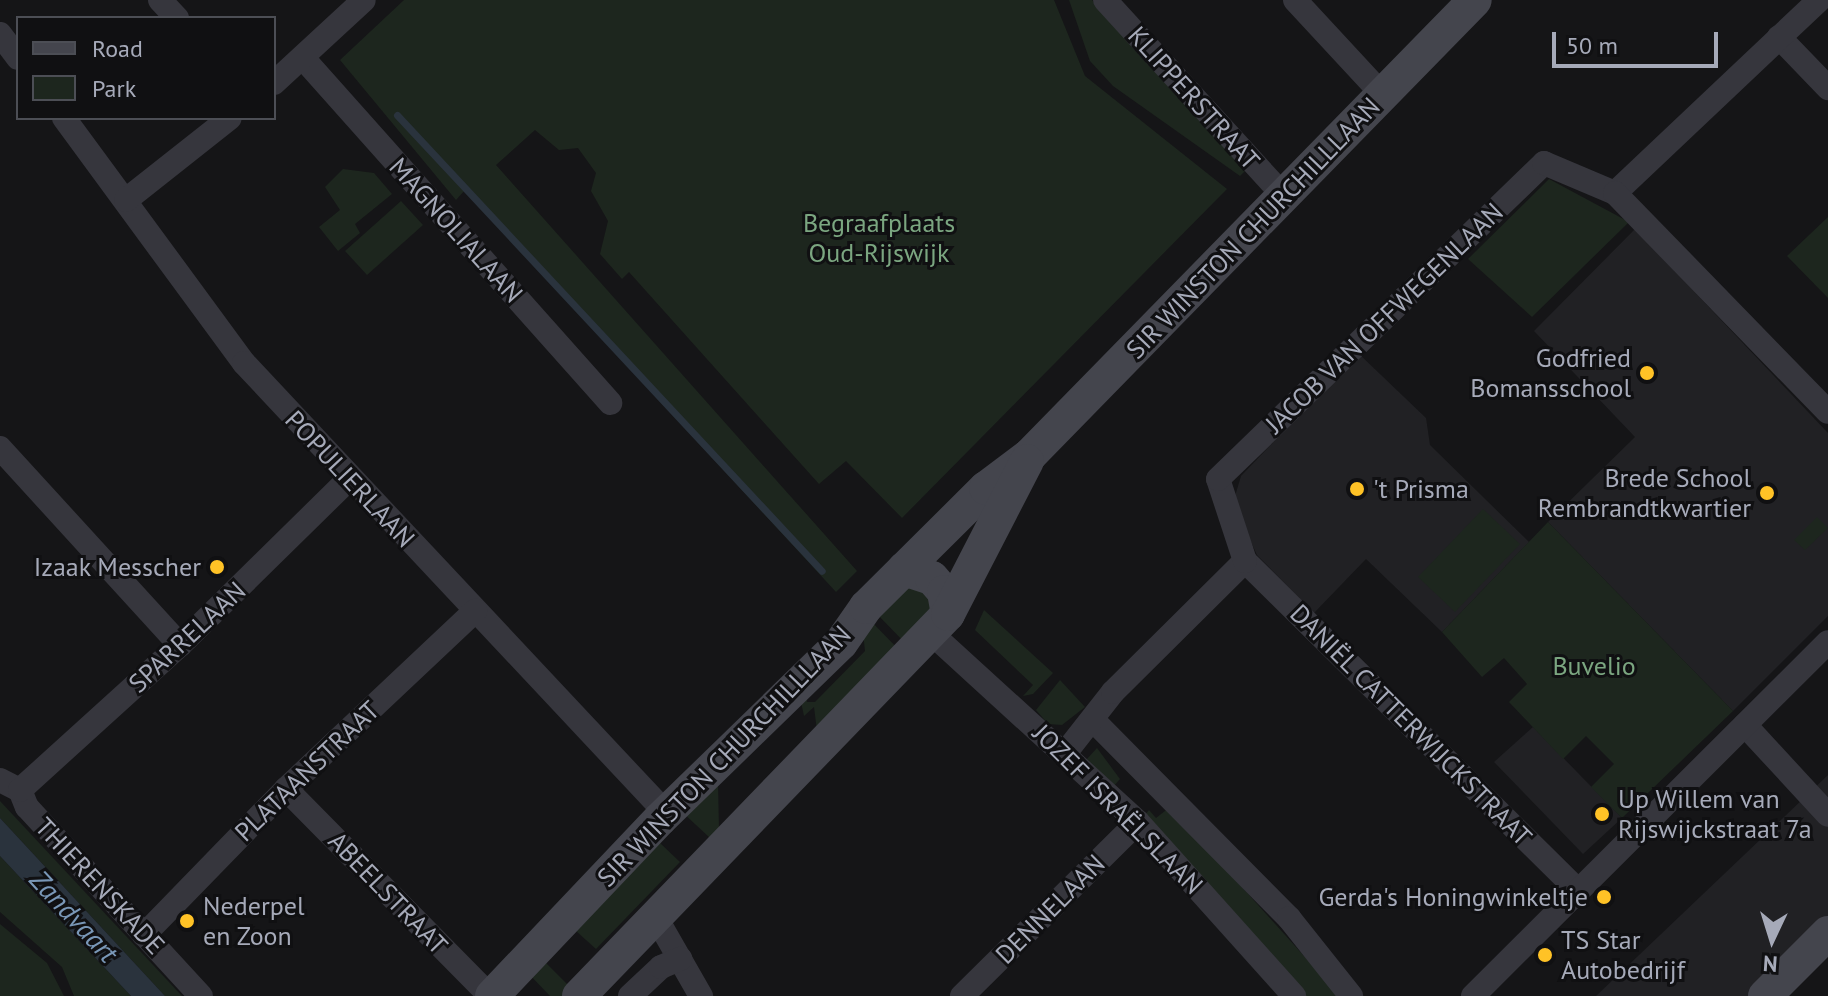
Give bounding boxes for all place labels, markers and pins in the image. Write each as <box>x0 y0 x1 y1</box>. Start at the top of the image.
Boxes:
place label: Godfried Bomansschool <box>1470 342 1631 404</box>
marker: Godfried Bomansschool <box>1638 364 1656 382</box>
place label: Brede School Rembrandtkwartier <box>1538 462 1751 524</box>
place label: 't Prisma <box>1373 473 1469 505</box>
marker: 't Prisma <box>1348 480 1366 498</box>
marker: Brede School Rembrandtkwartier <box>1758 484 1776 502</box>
place label: Izaak Messcher <box>33 551 201 583</box>
marker: Izaak Messcher <box>208 558 226 576</box>
place label: Up Willem van Rijswijckstraat 7a <box>1618 783 1812 844</box>
marker: Up Willem van Rijswijckstraat 7a <box>1593 805 1611 823</box>
place label: Gerda's Honingwinkeltje <box>1318 881 1588 913</box>
marker: Gerda's Honingwinkeltje <box>1595 888 1613 906</box>
place label: Nederpel en Zoon <box>203 890 305 952</box>
marker: Nederpel en Zoon <box>178 912 196 930</box>
place label: TS Star Autobedrijf <box>1561 924 1685 986</box>
marker: TS Star Autobedrijf <box>1536 946 1554 964</box>

